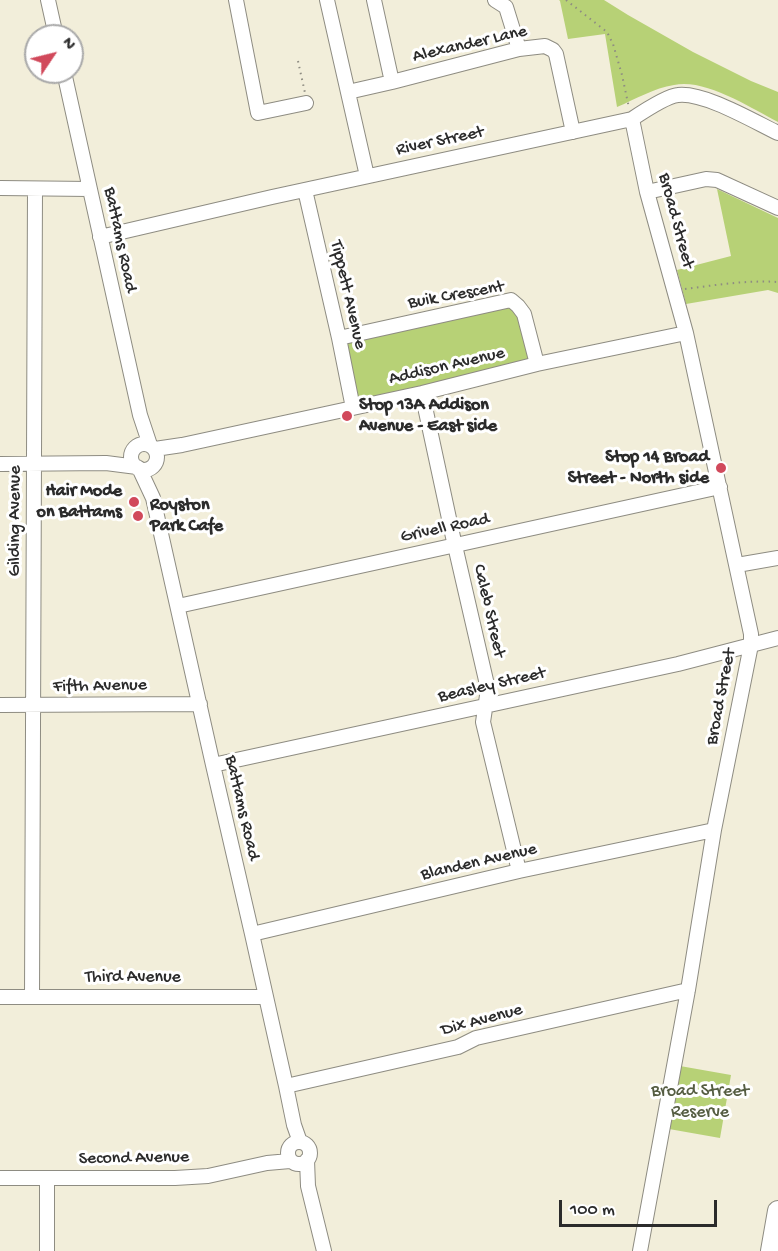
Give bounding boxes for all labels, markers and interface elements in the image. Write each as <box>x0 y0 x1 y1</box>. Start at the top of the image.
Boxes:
street label: Alexander Lane <box>411 21 529 69</box>
north arrow <box>24 24 84 84</box>
text: N <box>57 35 78 54</box>
street label: River Street <box>394 122 486 162</box>
street label: Broad Street <box>652 171 698 271</box>
street label: Battams Road <box>97 185 141 295</box>
street label: Tippett Avenue <box>324 239 370 351</box>
street label: Buik Crescent <box>406 277 506 315</box>
street label: Addison Avenue <box>387 343 507 391</box>
place label: Stop 13A Addison Avenue - East side <box>359 395 497 438</box>
marker: Stop 13A Addison Avenue - East side <box>340 409 354 423</box>
place label: Stop 14 Broad Street - North side <box>568 447 709 490</box>
marker: Stop 14 Broad Street - North side <box>714 461 728 475</box>
street label: Gilding Avenue <box>5 466 27 576</box>
place label: Hair Mode on Battams <box>37 481 122 524</box>
marker: Hair Mode on Battams <box>127 495 141 509</box>
place label: Royston Park Cafe <box>150 495 223 538</box>
marker: Royston Park Cafe <box>131 509 145 523</box>
street label: Grivell Road <box>399 509 491 549</box>
street label: Caleb Street <box>467 562 509 660</box>
street label: Broad Street <box>702 647 742 747</box>
street label: Beasley Street <box>436 663 548 709</box>
street label: Fifth Avenue <box>53 675 147 699</box>
street label: Battams Road <box>218 754 264 862</box>
street label: Blanden Avenue <box>419 839 539 887</box>
street label: Third Avenue <box>85 967 181 989</box>
street label: Dix Avenue <box>439 1000 525 1042</box>
park label: Broad Street Reserve <box>651 1081 749 1124</box>
street label: Second Avenue <box>79 1147 189 1171</box>
scale bar <box>562 1188 720 1226</box>
text: 100 m <box>570 1200 615 1221</box>

